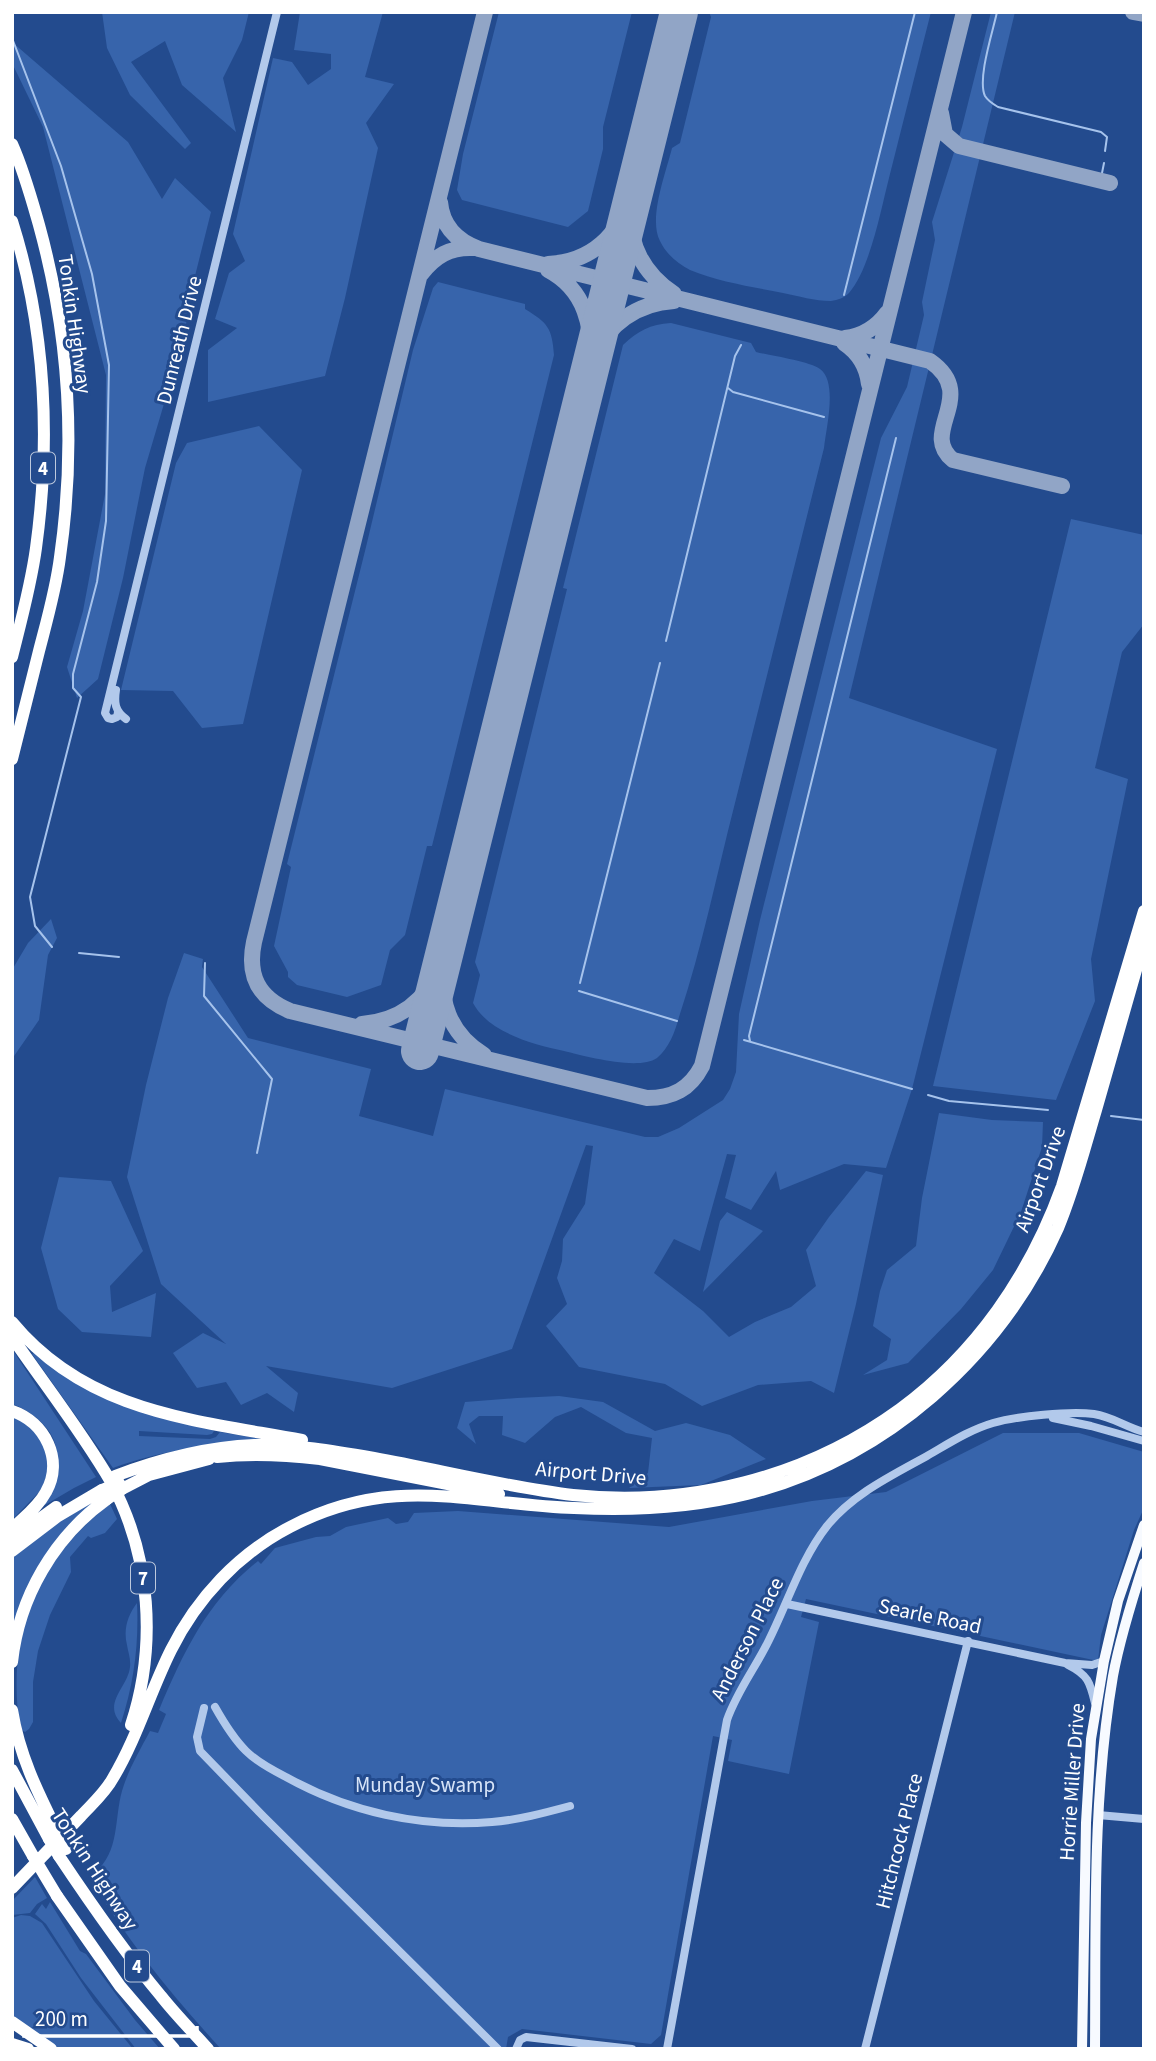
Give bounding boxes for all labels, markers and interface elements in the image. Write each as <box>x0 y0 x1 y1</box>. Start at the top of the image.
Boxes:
street label: Tonkin Highway <box>50 253 100 396</box>
street label: Dunreath Drive <box>149 273 209 407</box>
road number: 4 <box>31 453 55 484</box>
street label: Airport Drive <box>1007 1122 1073 1236</box>
street label: Airport Drive <box>534 1453 648 1493</box>
road number: 7 <box>131 1562 155 1594</box>
street label: Anderson Place <box>703 1572 791 1706</box>
street label: Searle Road <box>876 1590 984 1642</box>
street label: Horrie Miller Drive <box>1052 1702 1092 1862</box>
park label: Munday Swamp <box>355 1770 495 1800</box>
street label: Hitchcock Place <box>868 1770 930 1912</box>
street label: Tonkin Highway <box>44 1802 146 1936</box>
road number: 4 <box>125 1950 149 1982</box>
scale bar <box>24 1994 198 2038</box>
text: 200 m <box>35 2004 88 2034</box>

